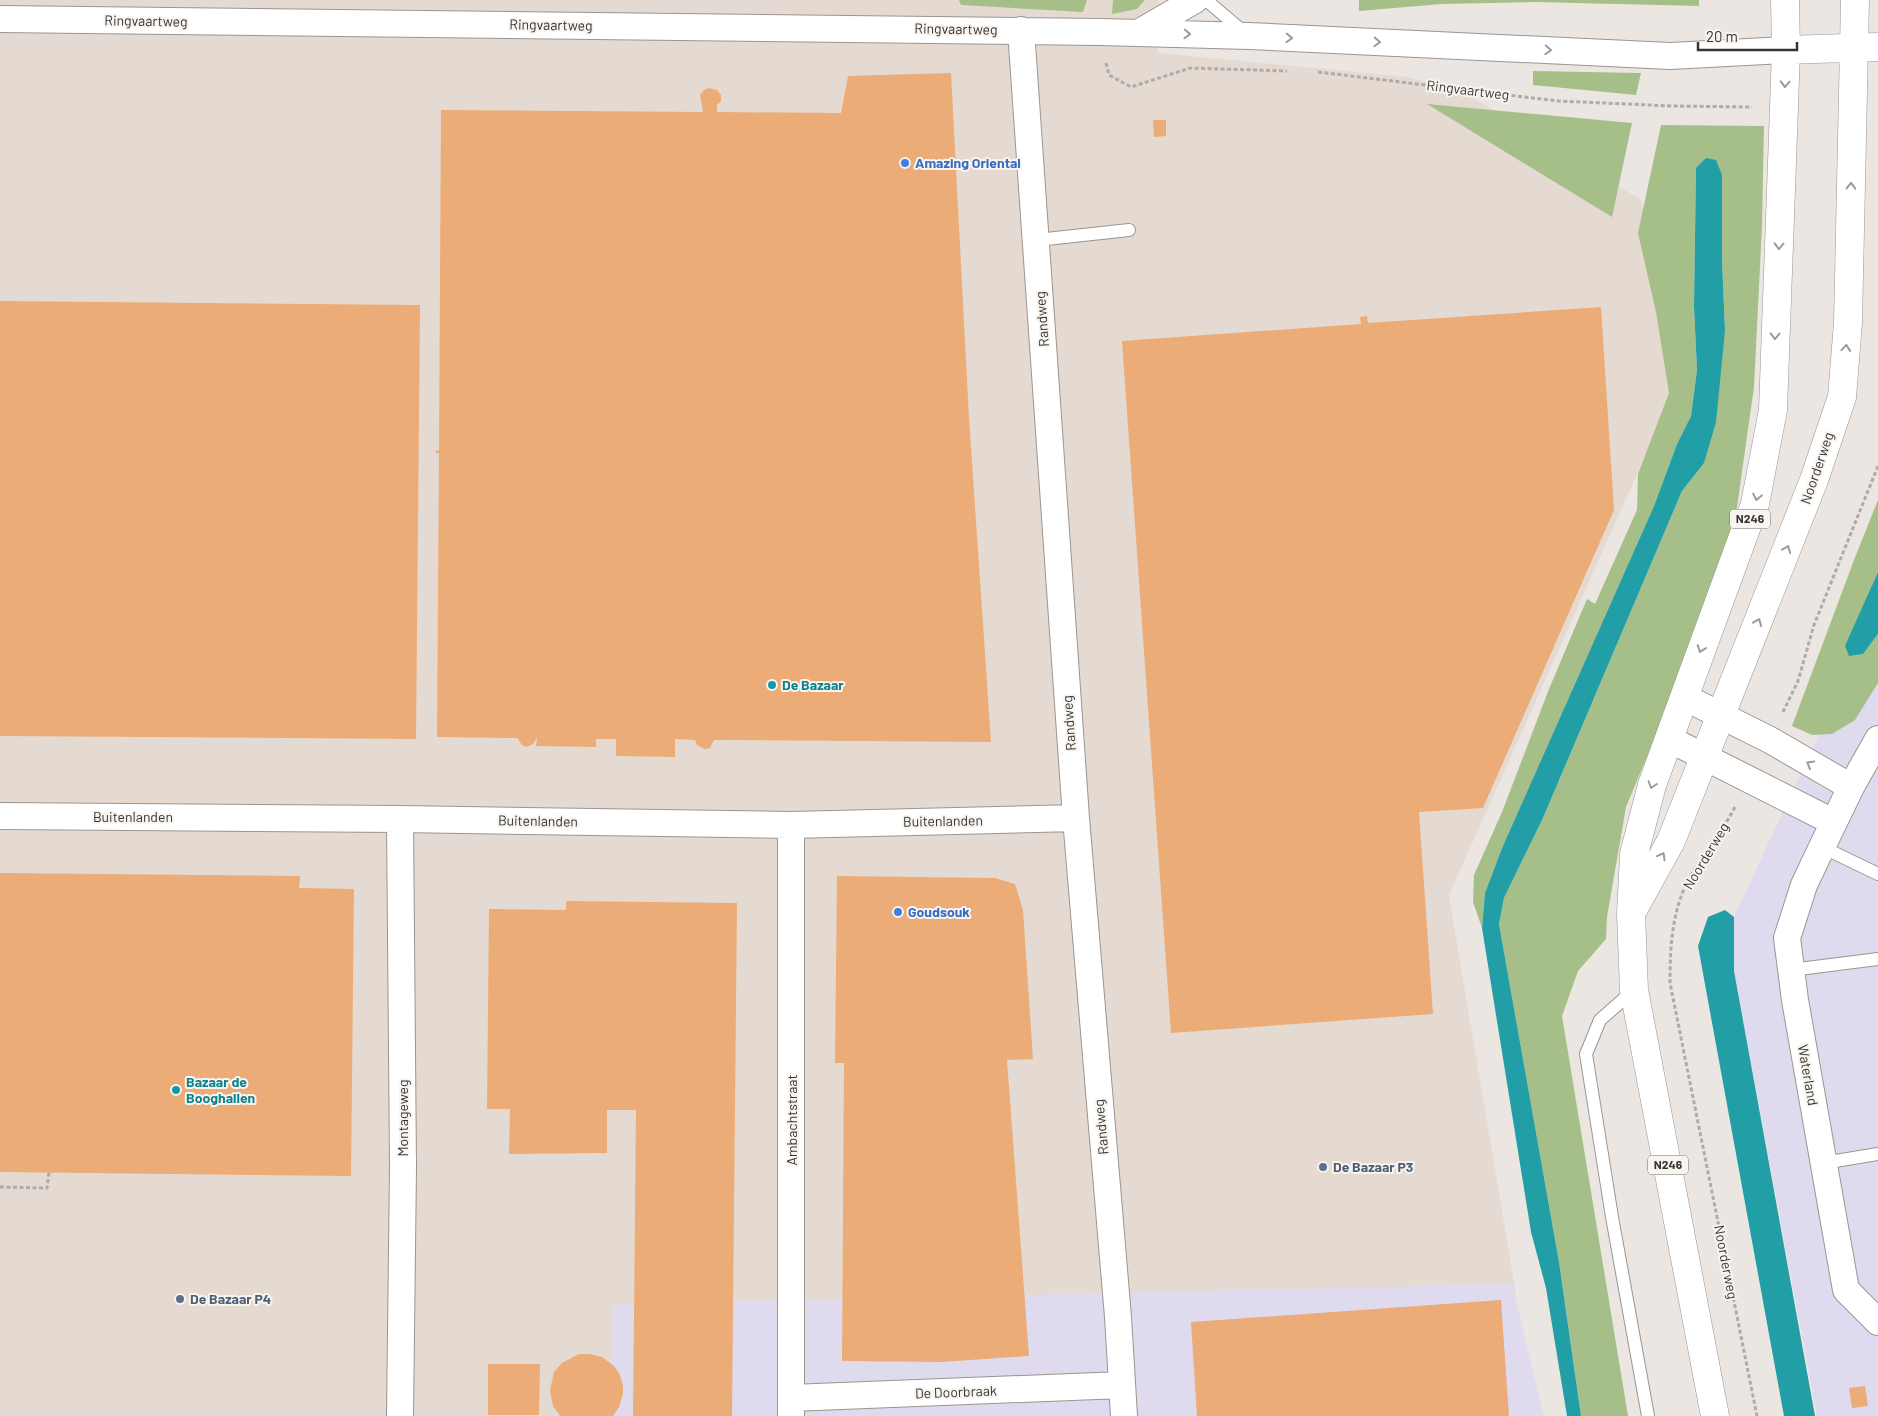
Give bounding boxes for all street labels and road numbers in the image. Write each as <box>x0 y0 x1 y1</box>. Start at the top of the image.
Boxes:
street label: Ringvaartweg <box>104 11 188 30</box>
street label: Ringvaartweg <box>509 15 593 34</box>
street label: Ringvaartweg <box>914 19 998 38</box>
street label: Ringvaartweg <box>1426 76 1510 103</box>
street label: Randweg <box>1031 291 1052 347</box>
street label: Noorderweg <box>1796 430 1837 506</box>
road number: N246 <box>1730 509 1770 528</box>
street label: Randweg <box>1058 695 1079 751</box>
street label: Buitenlanden <box>93 808 173 825</box>
street label: Buitenlanden <box>498 811 578 830</box>
street label: Buitenlanden <box>903 811 983 830</box>
street label: Noorderweg <box>1679 819 1732 892</box>
street label: Waterland <box>1795 1043 1822 1107</box>
street label: Ambachtstraat <box>783 1074 800 1166</box>
street label: Montageweg <box>394 1079 411 1157</box>
street label: Randweg <box>1090 1099 1111 1155</box>
road number: N246 <box>1648 1156 1688 1174</box>
street label: Noorderweg <box>1711 1223 1742 1300</box>
street label: De Doorbraak <box>915 1382 997 1401</box>

